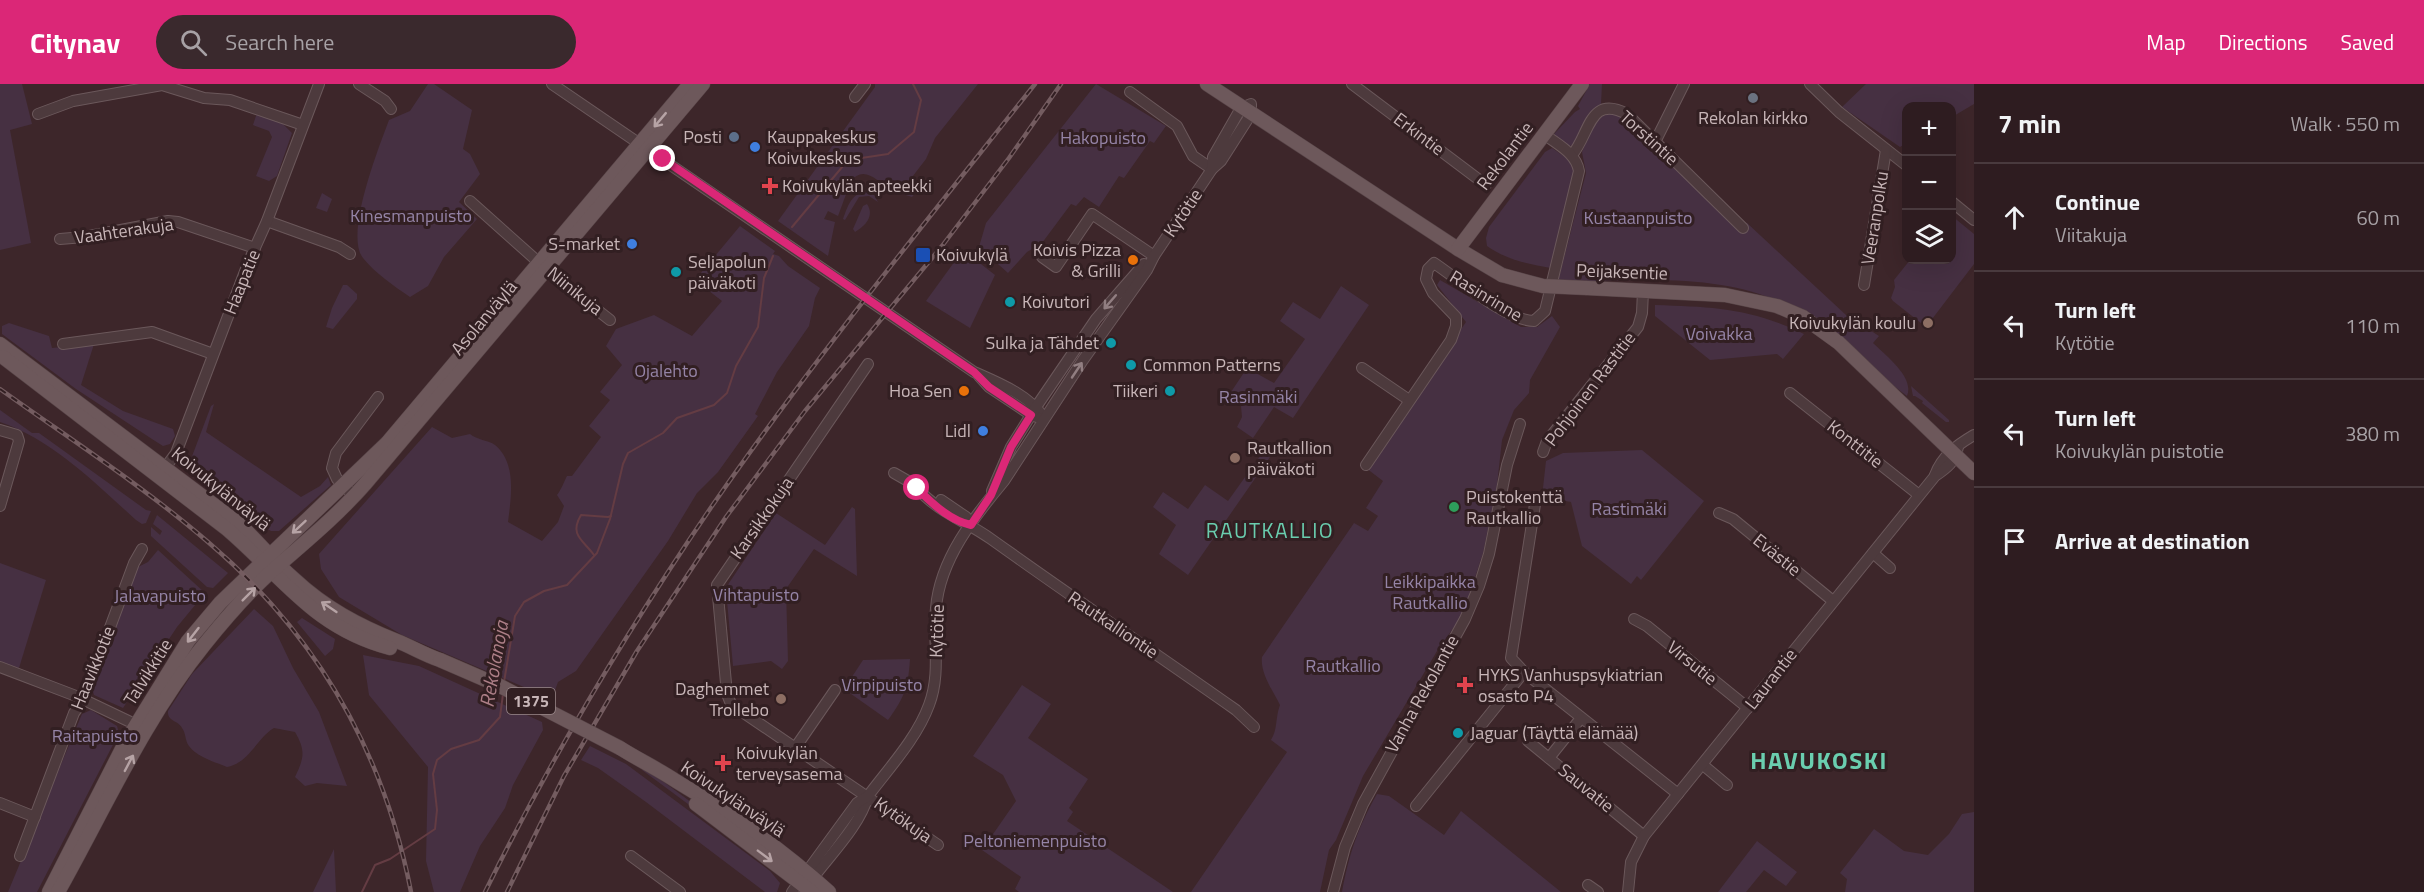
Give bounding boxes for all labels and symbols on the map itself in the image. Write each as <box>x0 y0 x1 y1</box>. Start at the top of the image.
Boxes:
marker: Rekolan kirkko <box>1746 91 1760 105</box>
street label: Torstintie <box>1614 104 1685 171</box>
place label: Rekolan kirkko <box>1698 104 1808 131</box>
street label: Erkintie <box>1388 105 1450 162</box>
one-way arrow <box>653 112 667 127</box>
street label: Rekolantie <box>1470 116 1539 196</box>
place label: Posti <box>683 123 722 150</box>
place label: Kauppakeskus Koivukeskus <box>767 123 876 171</box>
park label: Hakopuisto <box>1060 124 1146 151</box>
marker: Posti <box>727 130 741 144</box>
marker: Kauppakeskus Koivukeskus <box>748 140 762 154</box>
route end <box>649 145 675 171</box>
street label: Veeranpolku <box>1854 169 1895 267</box>
place label: Koivukylän apteekki <box>782 172 932 199</box>
marker: Koivukylän apteekki <box>763 179 777 193</box>
street label: Kytötie <box>1156 183 1209 242</box>
park label: Kinesmanpuisto <box>350 202 472 229</box>
park label: Kustaanpuisto <box>1583 204 1693 231</box>
street label: Vaahterakuja <box>73 210 175 251</box>
place label: S-market <box>548 230 621 257</box>
place label: Koivis Pizza & Grilli <box>1033 236 1121 284</box>
marker: S-market <box>625 237 639 251</box>
place label: Koivukylä <box>936 241 1008 268</box>
street label: Haapatie <box>216 245 267 318</box>
marker: Koivukylä <box>914 246 932 264</box>
place label: Seljapolun päiväkoti <box>688 248 766 296</box>
marker: Koivis Pizza & Grilli <box>1126 253 1140 267</box>
street label: Peijaksentie <box>1576 256 1668 287</box>
street label: Niinikuja <box>542 260 609 321</box>
street label: Rasinrinne <box>1445 263 1528 328</box>
marker: Seljapolun päiväkoti <box>669 265 683 279</box>
street label: Asolanväylä <box>444 274 523 361</box>
place label: Koivutori <box>1022 288 1090 315</box>
one-way arrow <box>1103 294 1117 309</box>
marker: Koivutori <box>1003 295 1017 309</box>
place label: Koivukylän koulu <box>1789 309 1916 336</box>
marker: Koivukylän koulu <box>1921 316 1935 330</box>
park label: Voivakka <box>1685 320 1753 347</box>
street label: Pohjoinen Rastitie <box>1537 326 1642 452</box>
place label: Sulka ja Tähdet <box>986 329 1100 356</box>
marker: Sulka ja Tähdet <box>1104 336 1118 350</box>
place label: Common Patterns <box>1143 351 1281 378</box>
park label: Ojalehto <box>634 357 698 384</box>
marker: Common Patterns <box>1124 358 1138 372</box>
one-way arrow <box>1071 362 1083 379</box>
place label: Hoa Sen <box>889 377 952 404</box>
place label: Tiikeri <box>1113 377 1158 404</box>
park label: Rasinmäki <box>1219 383 1297 410</box>
marker: Hoa Sen <box>957 384 971 398</box>
marker: Tiikeri <box>1163 384 1177 398</box>
street label: Konttitie <box>1821 413 1889 474</box>
place label: Lidl <box>945 417 971 444</box>
marker: Lidl <box>976 424 990 438</box>
place label: Rautkallion päiväkoti <box>1247 434 1332 482</box>
street label: Koivukylänväylä <box>166 440 277 537</box>
marker: Rautkallion päiväkoti <box>1228 451 1242 465</box>
street label: Karsikkokuja <box>723 471 800 565</box>
route start <box>903 474 929 500</box>
place label: Puistokenttä Rautkallio <box>1466 483 1563 531</box>
park label: Rastimäki <box>1591 495 1667 522</box>
marker: Puistokenttä Rautkallio <box>1447 500 1461 514</box>
district label: RAUTKALLIO <box>1206 514 1334 546</box>
one-way arrow <box>292 520 307 534</box>
street label: Evästie <box>1747 527 1807 582</box>
park label: Leikkipaikka Rautkallio <box>1384 568 1476 616</box>
park label: Vihtapuisto <box>713 581 799 608</box>
park label: Jalavapuisto <box>114 582 206 609</box>
street label: Rautkalliontie <box>1062 584 1164 665</box>
one-way arrow <box>241 587 256 602</box>
one-way arrow <box>321 601 337 613</box>
street label: Kytötie <box>922 604 951 658</box>
water label: Rekolanoja <box>471 617 517 710</box>
street label: Haavikkotie <box>63 622 122 714</box>
one-way arrow <box>187 627 200 643</box>
street label: Vanha Rekolantie <box>1378 630 1465 758</box>
street label: Talvikkitie <box>116 633 179 710</box>
street label: Virsutie <box>1661 634 1723 691</box>
street label: Laurantie <box>1738 642 1803 715</box>
park label: Rautkallio <box>1305 652 1381 679</box>
place label: HYKS Vanhuspsykiatrian osasto P4 <box>1478 661 1663 709</box>
park label: Virpipuisto <box>841 671 923 698</box>
place label: Daghemmet Trollebo <box>675 675 770 723</box>
marker: HYKS Vanhuspsykiatrian osasto P4 <box>1456 676 1474 694</box>
road number: 1375 <box>507 688 555 714</box>
marker: Daghemmet Trollebo <box>774 692 788 706</box>
place label: Jaguar (Täyttä elämää) <box>1470 719 1638 746</box>
park label: Raitapuisto <box>52 722 138 749</box>
marker: Jaguar (Täyttä elämää) <box>1451 726 1465 740</box>
place label: Koivukylän terveysasema <box>736 739 843 787</box>
district label: HAVUKOSKI <box>1750 742 1888 778</box>
one-way arrow <box>124 754 135 772</box>
street label: Koivukylänväylä <box>676 754 791 844</box>
marker: Koivukylän terveysasema <box>714 754 732 772</box>
street label: Sauvatie <box>1552 757 1620 819</box>
street label: Kytökuja <box>869 790 938 849</box>
park label: Peltoniemenpuisto <box>963 827 1107 854</box>
one-way arrow <box>757 849 773 862</box>

